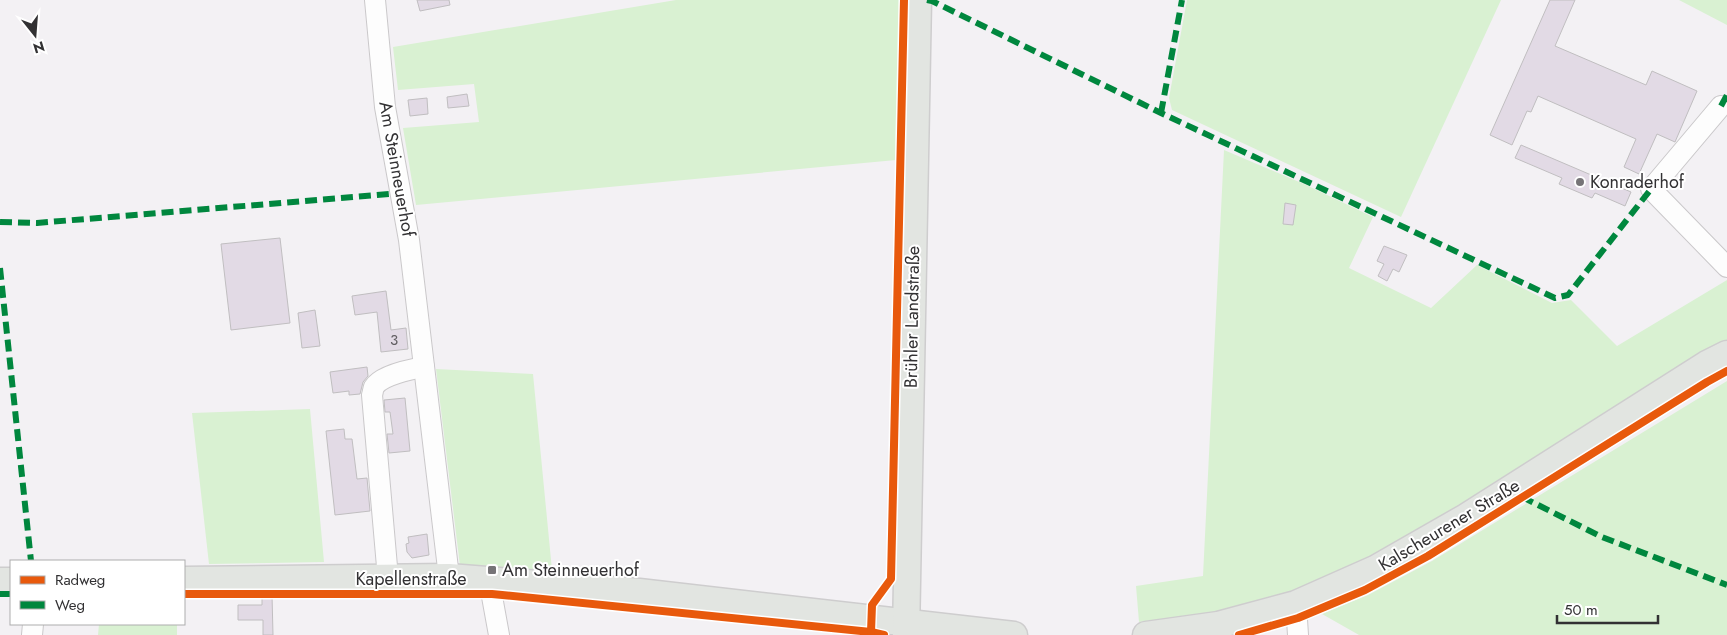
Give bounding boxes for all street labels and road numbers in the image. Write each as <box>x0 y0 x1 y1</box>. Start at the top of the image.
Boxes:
street label: Am Steinneuerhof <box>372 99 422 240</box>
street label: Brühler Landstraße <box>898 246 926 388</box>
street label: Kalscheurener Straße <box>1373 472 1525 578</box>
street label: Kapellenstraße <box>355 566 467 592</box>

